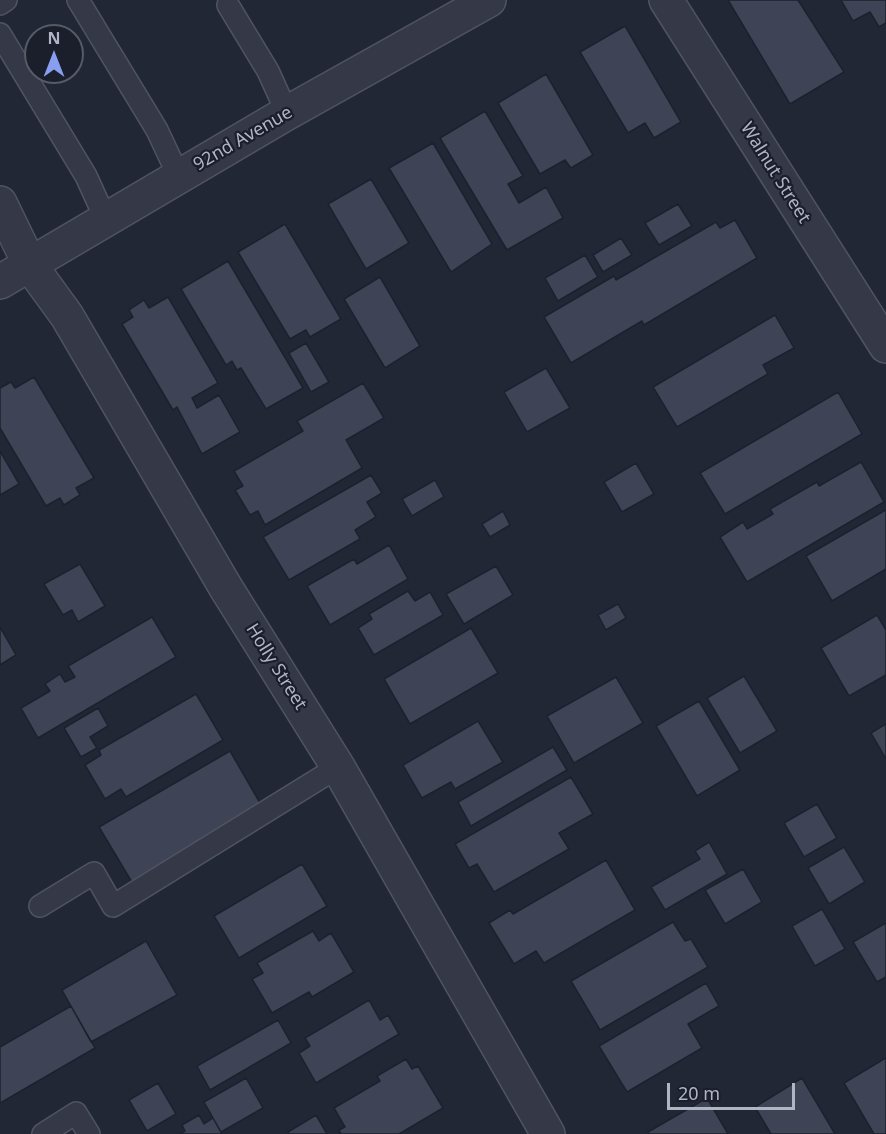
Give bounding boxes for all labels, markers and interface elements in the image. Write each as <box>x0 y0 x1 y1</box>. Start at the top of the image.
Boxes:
north arrow <box>24 24 84 84</box>
text: N <box>47 27 61 49</box>
street label: 92nd Avenue <box>190 102 296 176</box>
street label: Walnut Street <box>735 119 815 227</box>
street label: Holly Street <box>241 620 311 714</box>
scale bar <box>670 1071 798 1109</box>
text: 20 m <box>678 1081 720 1105</box>

